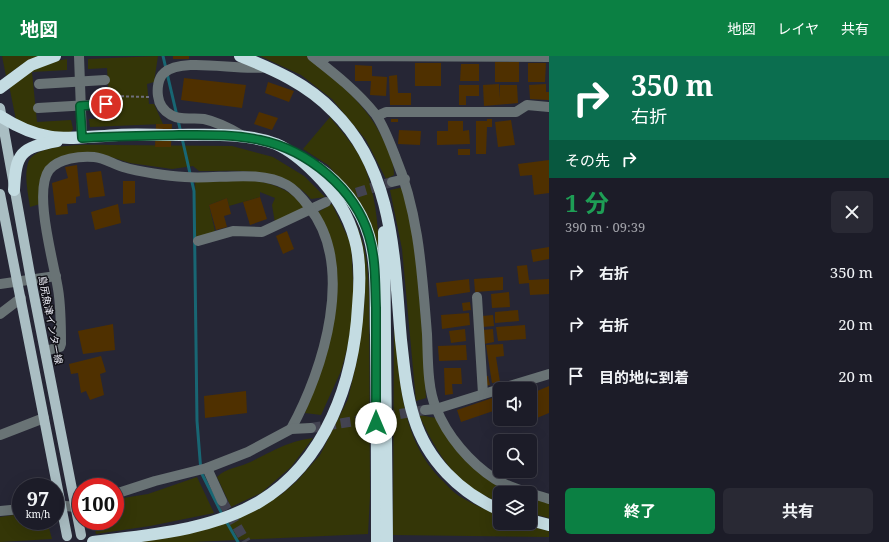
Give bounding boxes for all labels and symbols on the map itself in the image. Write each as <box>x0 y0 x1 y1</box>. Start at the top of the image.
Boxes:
pin <box>89 87 123 121</box>
street label: 島尻魚津インター線 <box>36 274 66 366</box>
position arrow <box>355 402 397 444</box>
speed limit sign: 100 <box>72 478 124 530</box>

